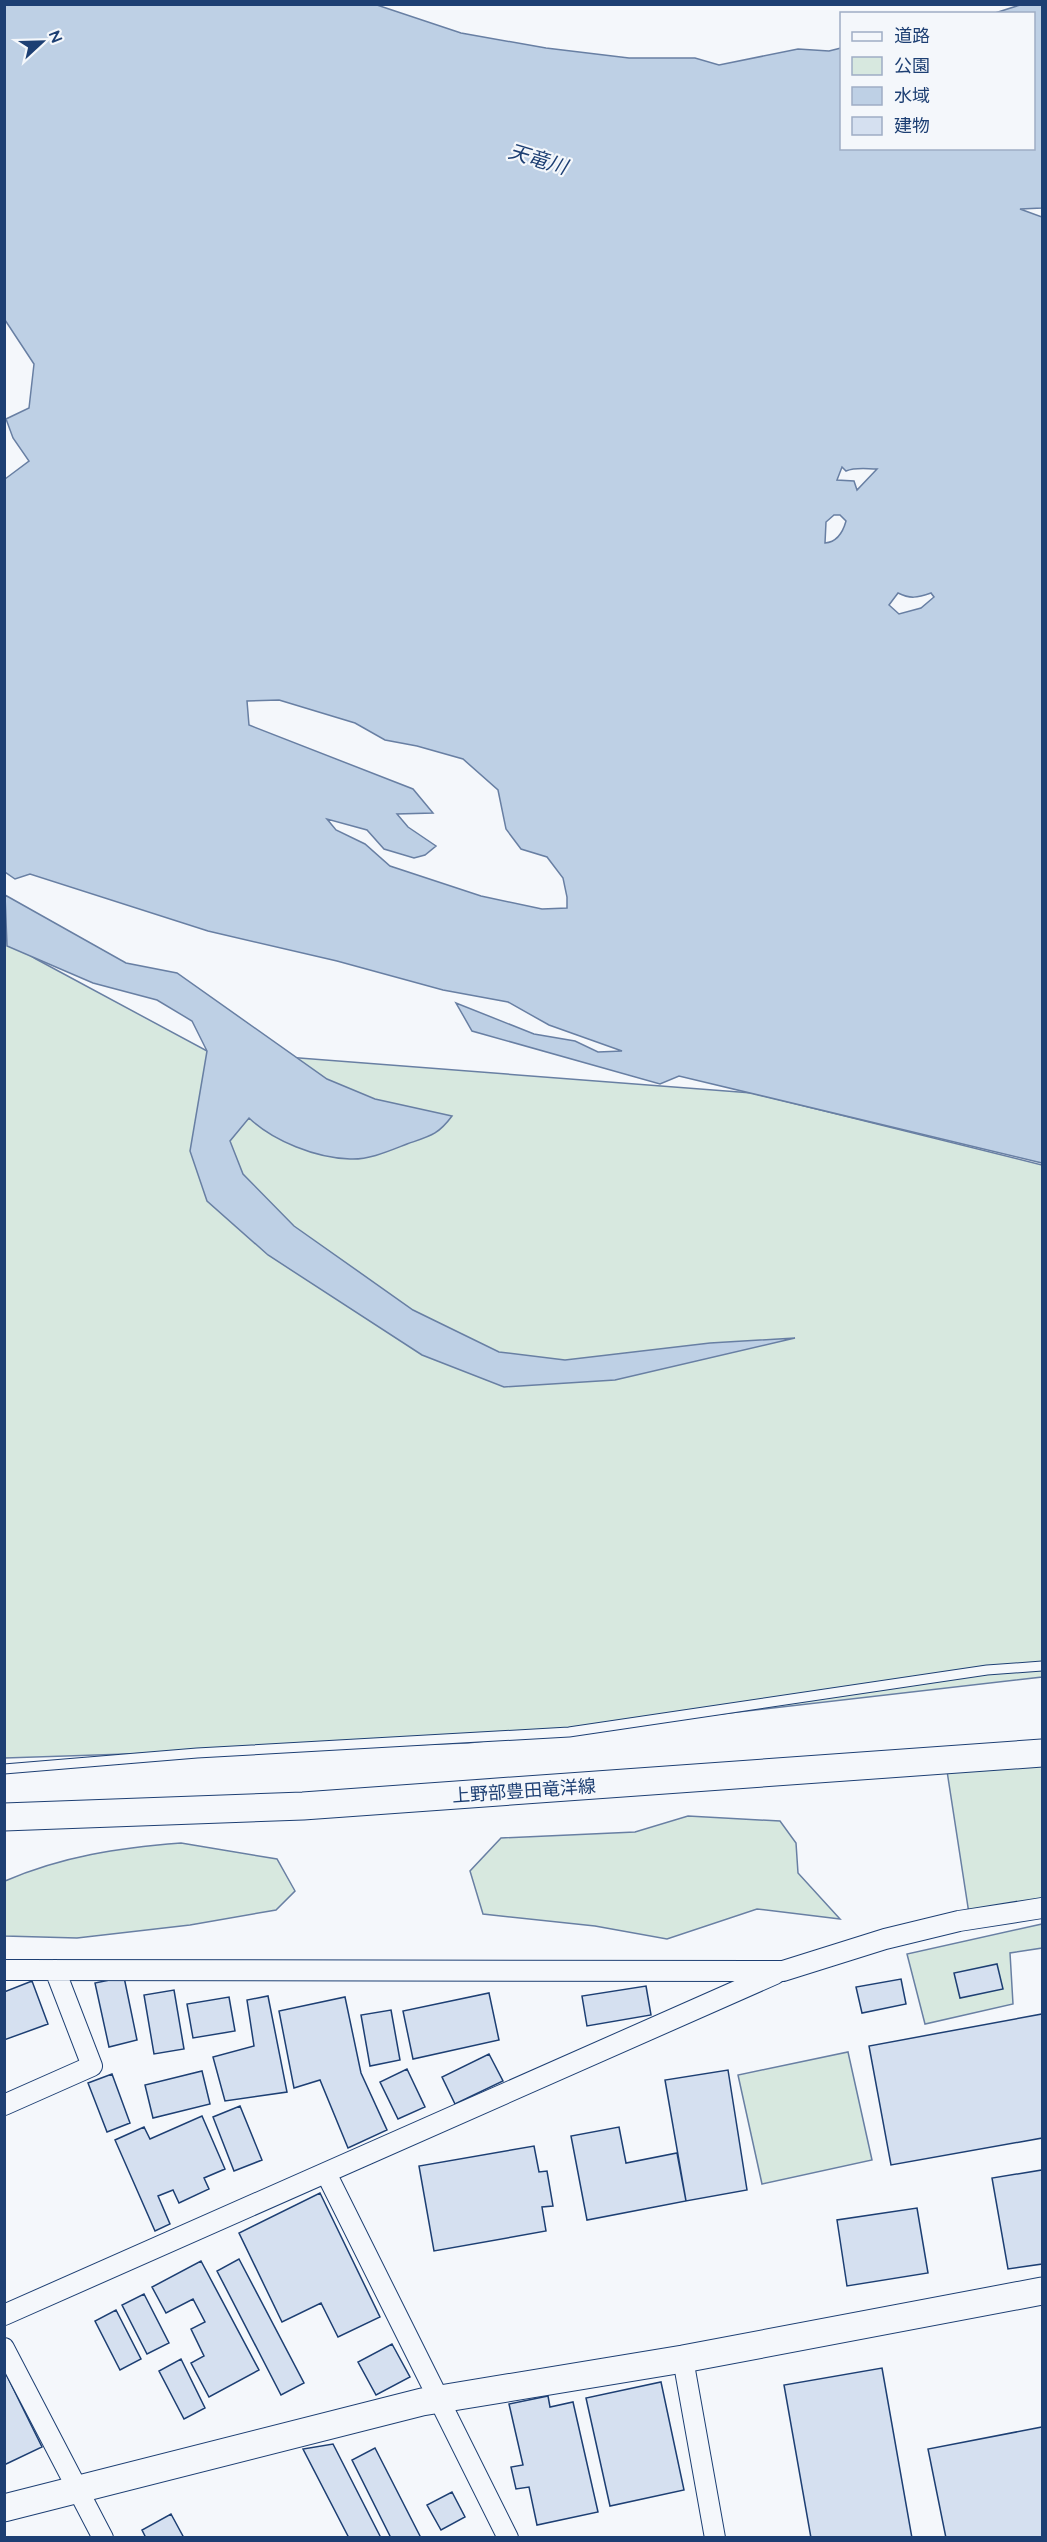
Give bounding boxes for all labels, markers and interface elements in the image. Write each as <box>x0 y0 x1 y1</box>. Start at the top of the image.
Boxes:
north arrow <box>12 12 72 72</box>
legend <box>840 12 1035 150</box>
text: 道路 <box>894 24 930 47</box>
text: N <box>44 27 67 46</box>
text: 公園 <box>894 54 930 77</box>
text: 水域 <box>894 84 930 107</box>
text: 建物 <box>894 114 930 137</box>
water label: 天竜川 <box>506 138 572 180</box>
street label: 上野部豊田竜洋線 <box>451 1774 597 1807</box>

